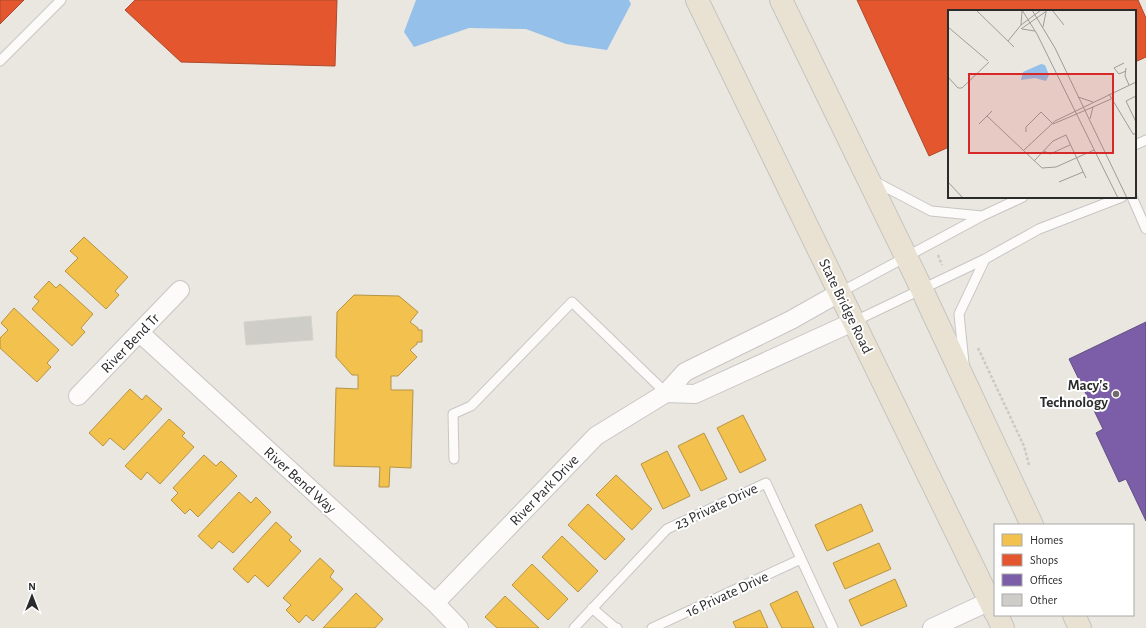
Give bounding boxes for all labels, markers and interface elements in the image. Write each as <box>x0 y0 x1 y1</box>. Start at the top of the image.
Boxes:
inset map <box>948 10 1136 198</box>
street label: State Bridge Road <box>816 256 875 356</box>
street label: River Bend Tr <box>98 311 162 376</box>
place label: Macy's Technology <box>1040 378 1108 410</box>
marker: Macy's Technology <box>1111 389 1121 399</box>
street label: River Bend Way <box>261 444 339 517</box>
street label: River Park Drive <box>507 452 582 529</box>
street label: 23 Private Drive <box>672 481 760 532</box>
legend <box>994 524 1134 616</box>
text: Homes <box>1030 534 1063 546</box>
text: Shops <box>1030 554 1058 566</box>
street label: 16 Private Drive <box>684 569 771 620</box>
text: Offices <box>1030 574 1063 586</box>
north arrow <box>12 576 52 616</box>
text: N <box>28 581 36 592</box>
text: Other <box>1030 594 1057 606</box>

